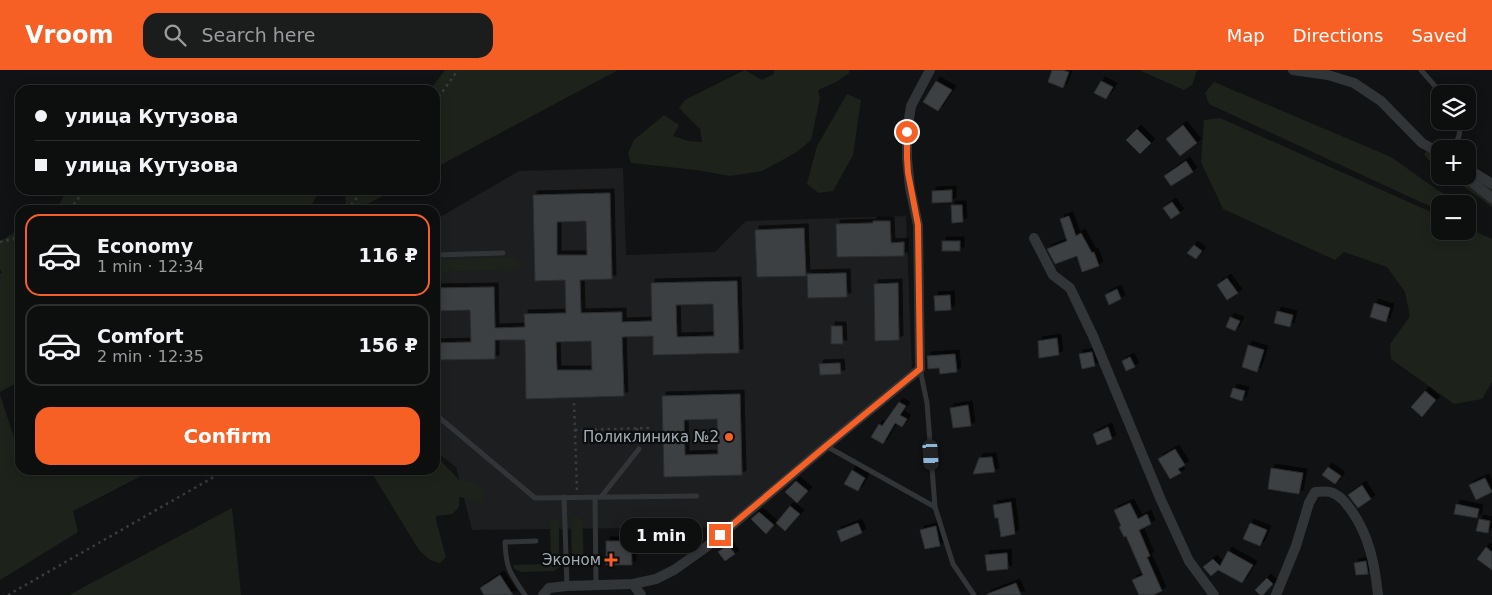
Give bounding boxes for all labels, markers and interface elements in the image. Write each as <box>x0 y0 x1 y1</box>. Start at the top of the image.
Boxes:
search box <box>143 13 493 58</box>
text: Vroom <box>25 21 113 49</box>
icon: search <box>161 21 189 49</box>
text: Search here <box>201 24 316 46</box>
text: Map <box>1227 25 1265 46</box>
text: Directions <box>1293 25 1383 46</box>
text: Saved <box>1411 25 1467 46</box>
map controls <box>1431 85 1476 240</box>
button: layers <box>1431 85 1476 130</box>
text: улица Кутузова <box>65 105 238 127</box>
route start <box>896 121 918 143</box>
button: + <box>1431 140 1476 185</box>
text: улица Кутузова <box>65 154 238 176</box>
button: − <box>1431 195 1476 240</box>
icon: car <box>37 233 82 278</box>
text: Economy <box>97 235 193 257</box>
text: 116 ₽ <box>359 244 418 266</box>
text: 1 min · 12:34 <box>97 257 204 276</box>
icon: car <box>37 323 82 368</box>
text: Comfort <box>97 325 184 347</box>
text: 156 ₽ <box>359 334 418 356</box>
text: 2 min · 12:35 <box>97 347 204 366</box>
button: Confirm <box>35 407 420 465</box>
place label: Поликлиника №2 <box>583 428 719 446</box>
marker: Поликлиника №2 <box>723 431 735 443</box>
car <box>922 440 939 470</box>
callout: 1 min <box>620 518 702 552</box>
route end <box>709 524 731 546</box>
text: 1 min <box>636 526 686 545</box>
place label: Эконом <box>542 551 601 569</box>
marker: Эконом <box>605 554 617 566</box>

